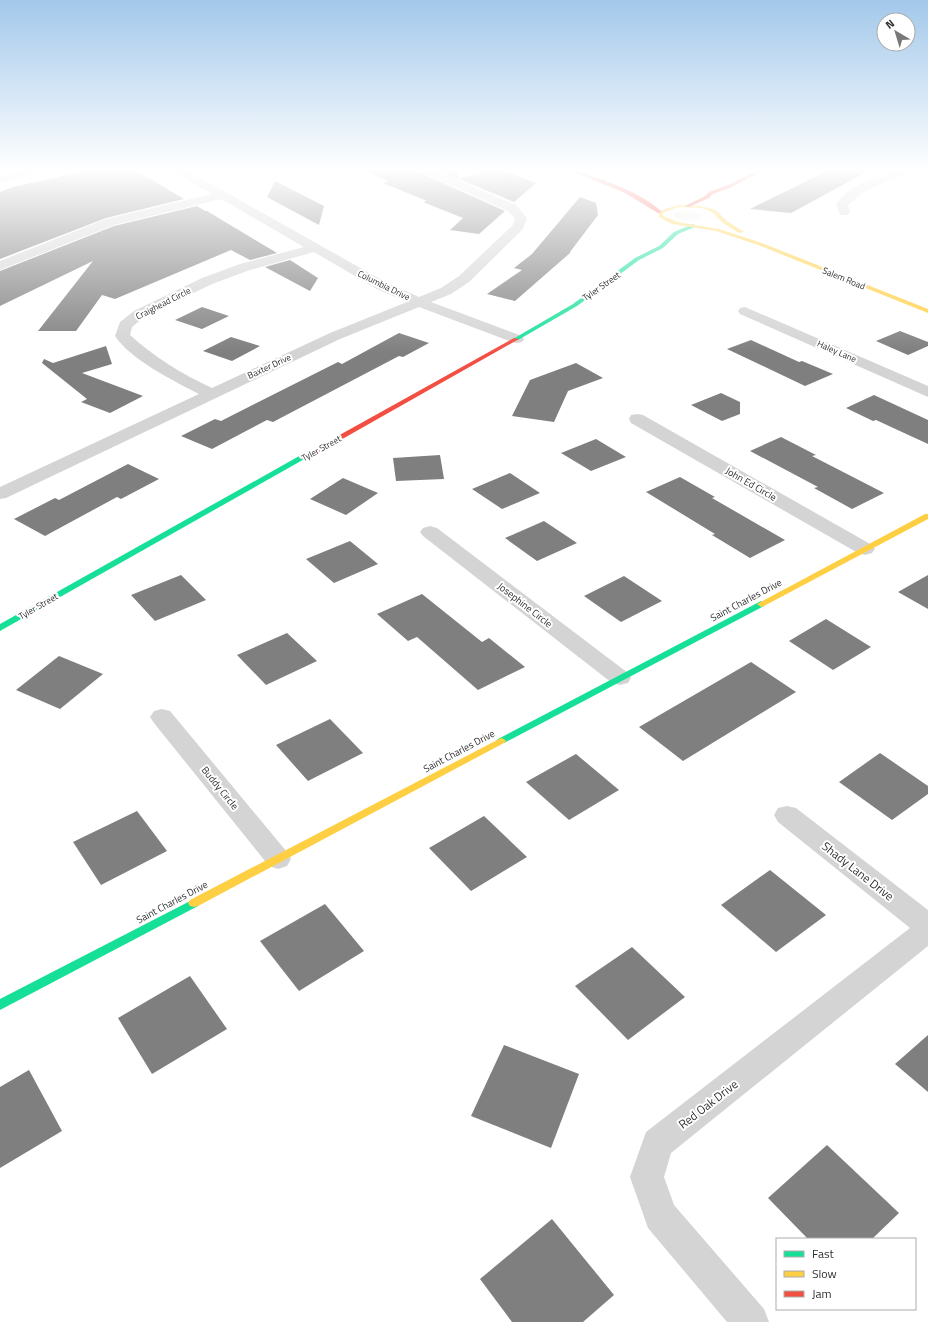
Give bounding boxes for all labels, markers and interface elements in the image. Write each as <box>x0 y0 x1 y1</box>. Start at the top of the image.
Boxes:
north arrow <box>876 12 916 52</box>
text: N <box>882 15 898 33</box>
street label: Salem Road <box>821 264 868 293</box>
street label: Columbia Drive <box>356 267 413 303</box>
street label: Tyler Street <box>579 268 623 304</box>
street label: Craighead Circle <box>133 283 193 322</box>
street label: Haley Lane <box>815 337 859 366</box>
street label: Baxter Drive <box>245 350 293 382</box>
street label: Tyler Street <box>299 431 344 464</box>
street label: John Ed Circle <box>723 463 779 505</box>
street label: Saint Charles Drive <box>708 575 784 625</box>
street label: Josephine Circle <box>494 579 556 631</box>
street label: Tyler Street <box>16 589 61 622</box>
street label: Saint Charles Drive <box>421 726 497 776</box>
street label: Buddy Circle <box>198 763 242 813</box>
street label: Shady Lane Drive <box>818 837 898 905</box>
street label: Saint Charles Drive <box>134 877 210 927</box>
street label: Red Oak Drive <box>674 1075 742 1133</box>
legend <box>776 1238 916 1310</box>
text: Fast <box>812 1244 835 1263</box>
text: Slow <box>812 1264 837 1283</box>
text: Jam <box>812 1284 832 1303</box>

